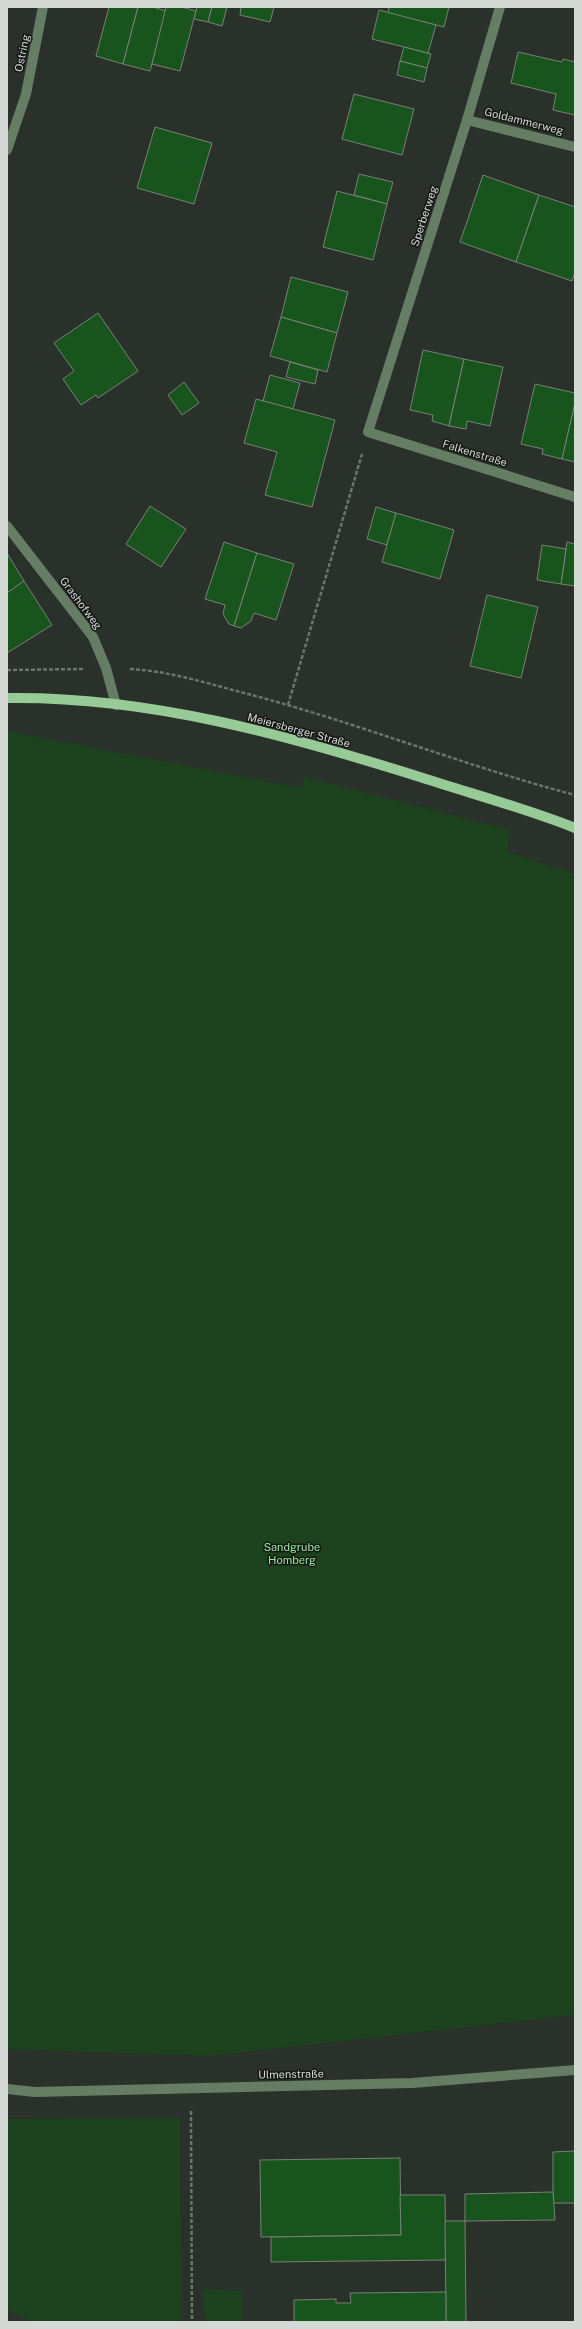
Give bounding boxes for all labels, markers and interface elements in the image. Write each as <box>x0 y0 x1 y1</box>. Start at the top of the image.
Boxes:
street label: Ostring <box>12 33 32 73</box>
street label: Goldammerweg <box>483 105 565 137</box>
street label: Sperberweg <box>409 184 440 248</box>
street label: Falkenstraße <box>441 437 509 469</box>
street label: Grashofweg <box>58 575 105 632</box>
street label: Meiersberger Straße <box>246 711 352 749</box>
park label: Sandgrube Homberg <box>264 1541 320 1566</box>
street label: Ulmenstraße <box>258 2067 324 2081</box>

